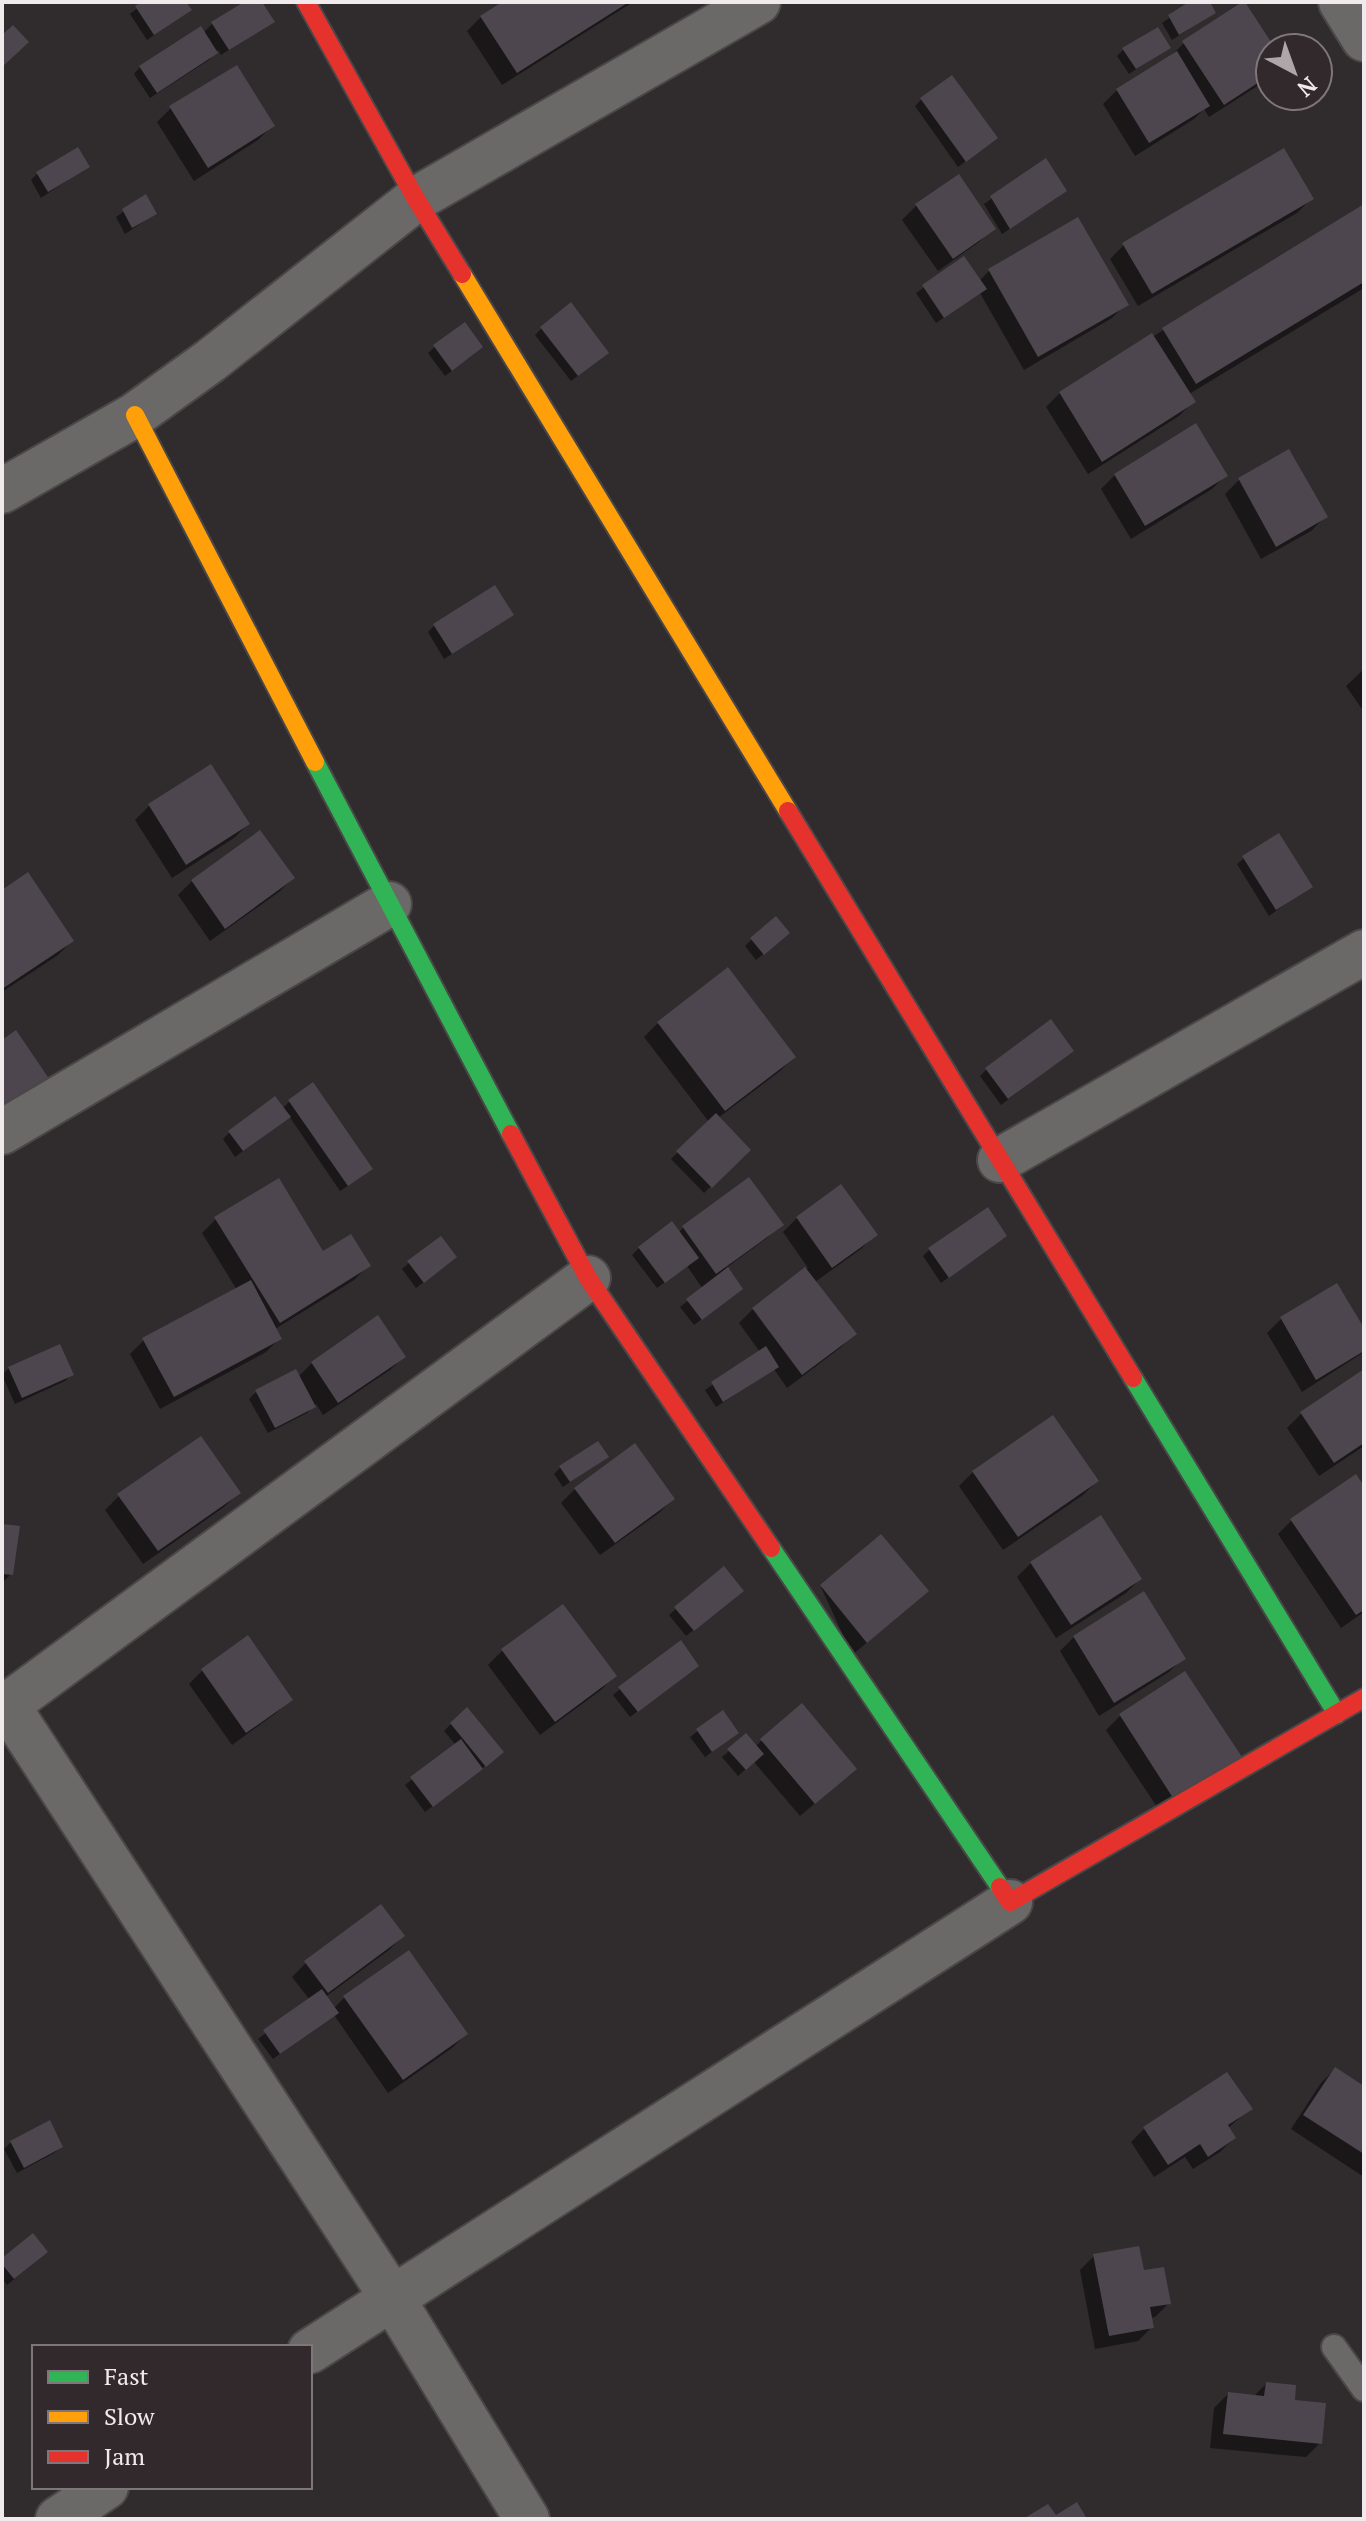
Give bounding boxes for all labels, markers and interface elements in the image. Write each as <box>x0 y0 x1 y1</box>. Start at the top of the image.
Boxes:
north arrow <box>1254 32 1334 112</box>
text: N <box>1291 71 1323 104</box>
legend <box>32 2345 312 2489</box>
text: Fast <box>104 2360 149 2392</box>
text: Slow <box>104 2400 155 2432</box>
text: Jam <box>104 2440 145 2472</box>

